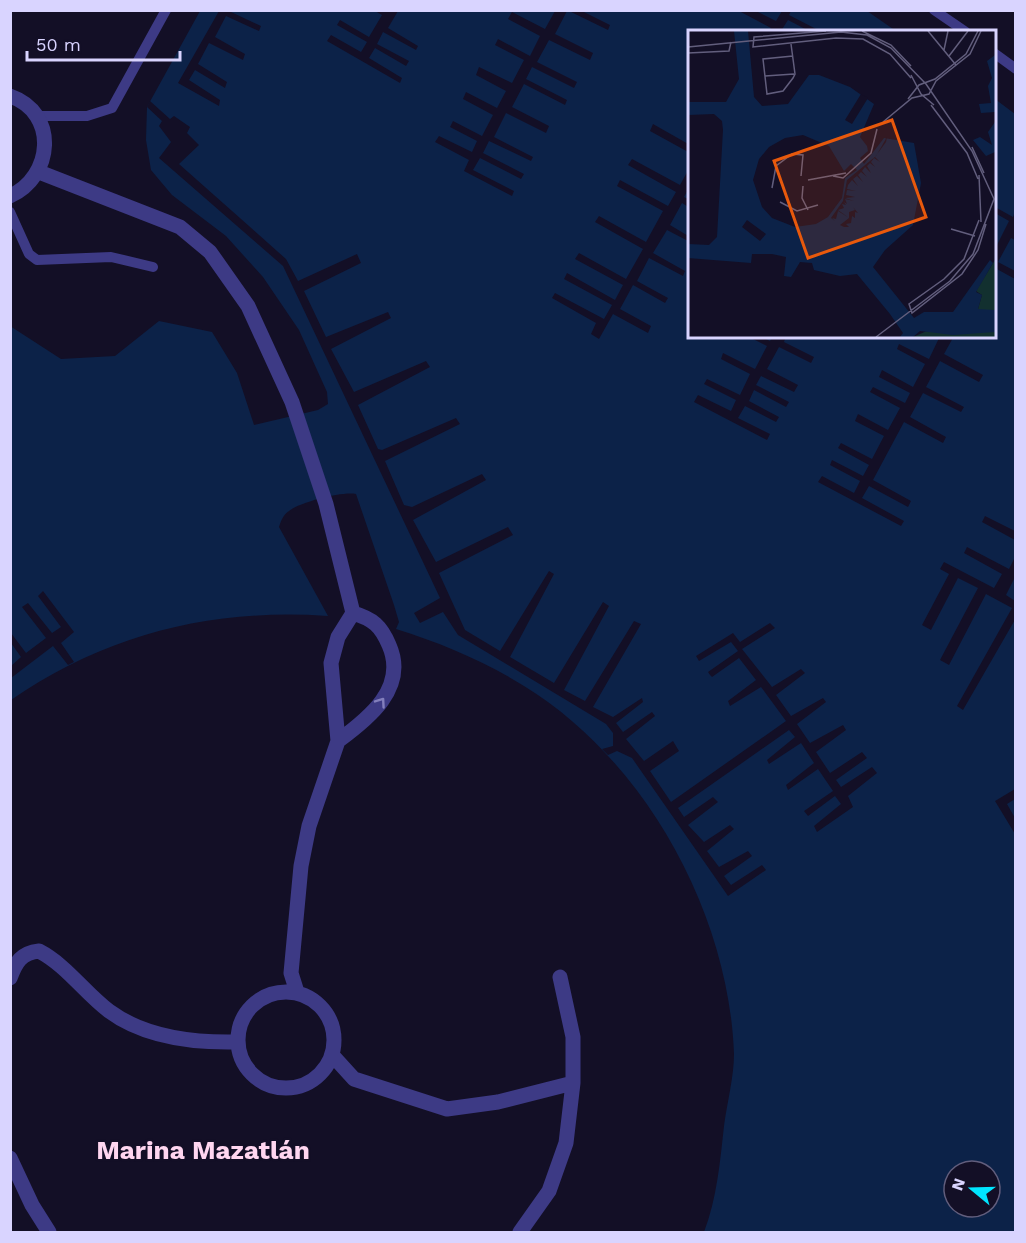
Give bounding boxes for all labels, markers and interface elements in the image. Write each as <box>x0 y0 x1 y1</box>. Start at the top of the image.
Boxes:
scale bar <box>27 24 180 62</box>
inset map <box>688 30 996 338</box>
text: 50 m <box>36 34 81 55</box>
one-way arrow <box>373 698 384 709</box>
district label: Marina Mazatlán <box>96 1135 310 1165</box>
north arrow <box>942 1159 1002 1219</box>
text: N <box>947 1176 969 1193</box>

